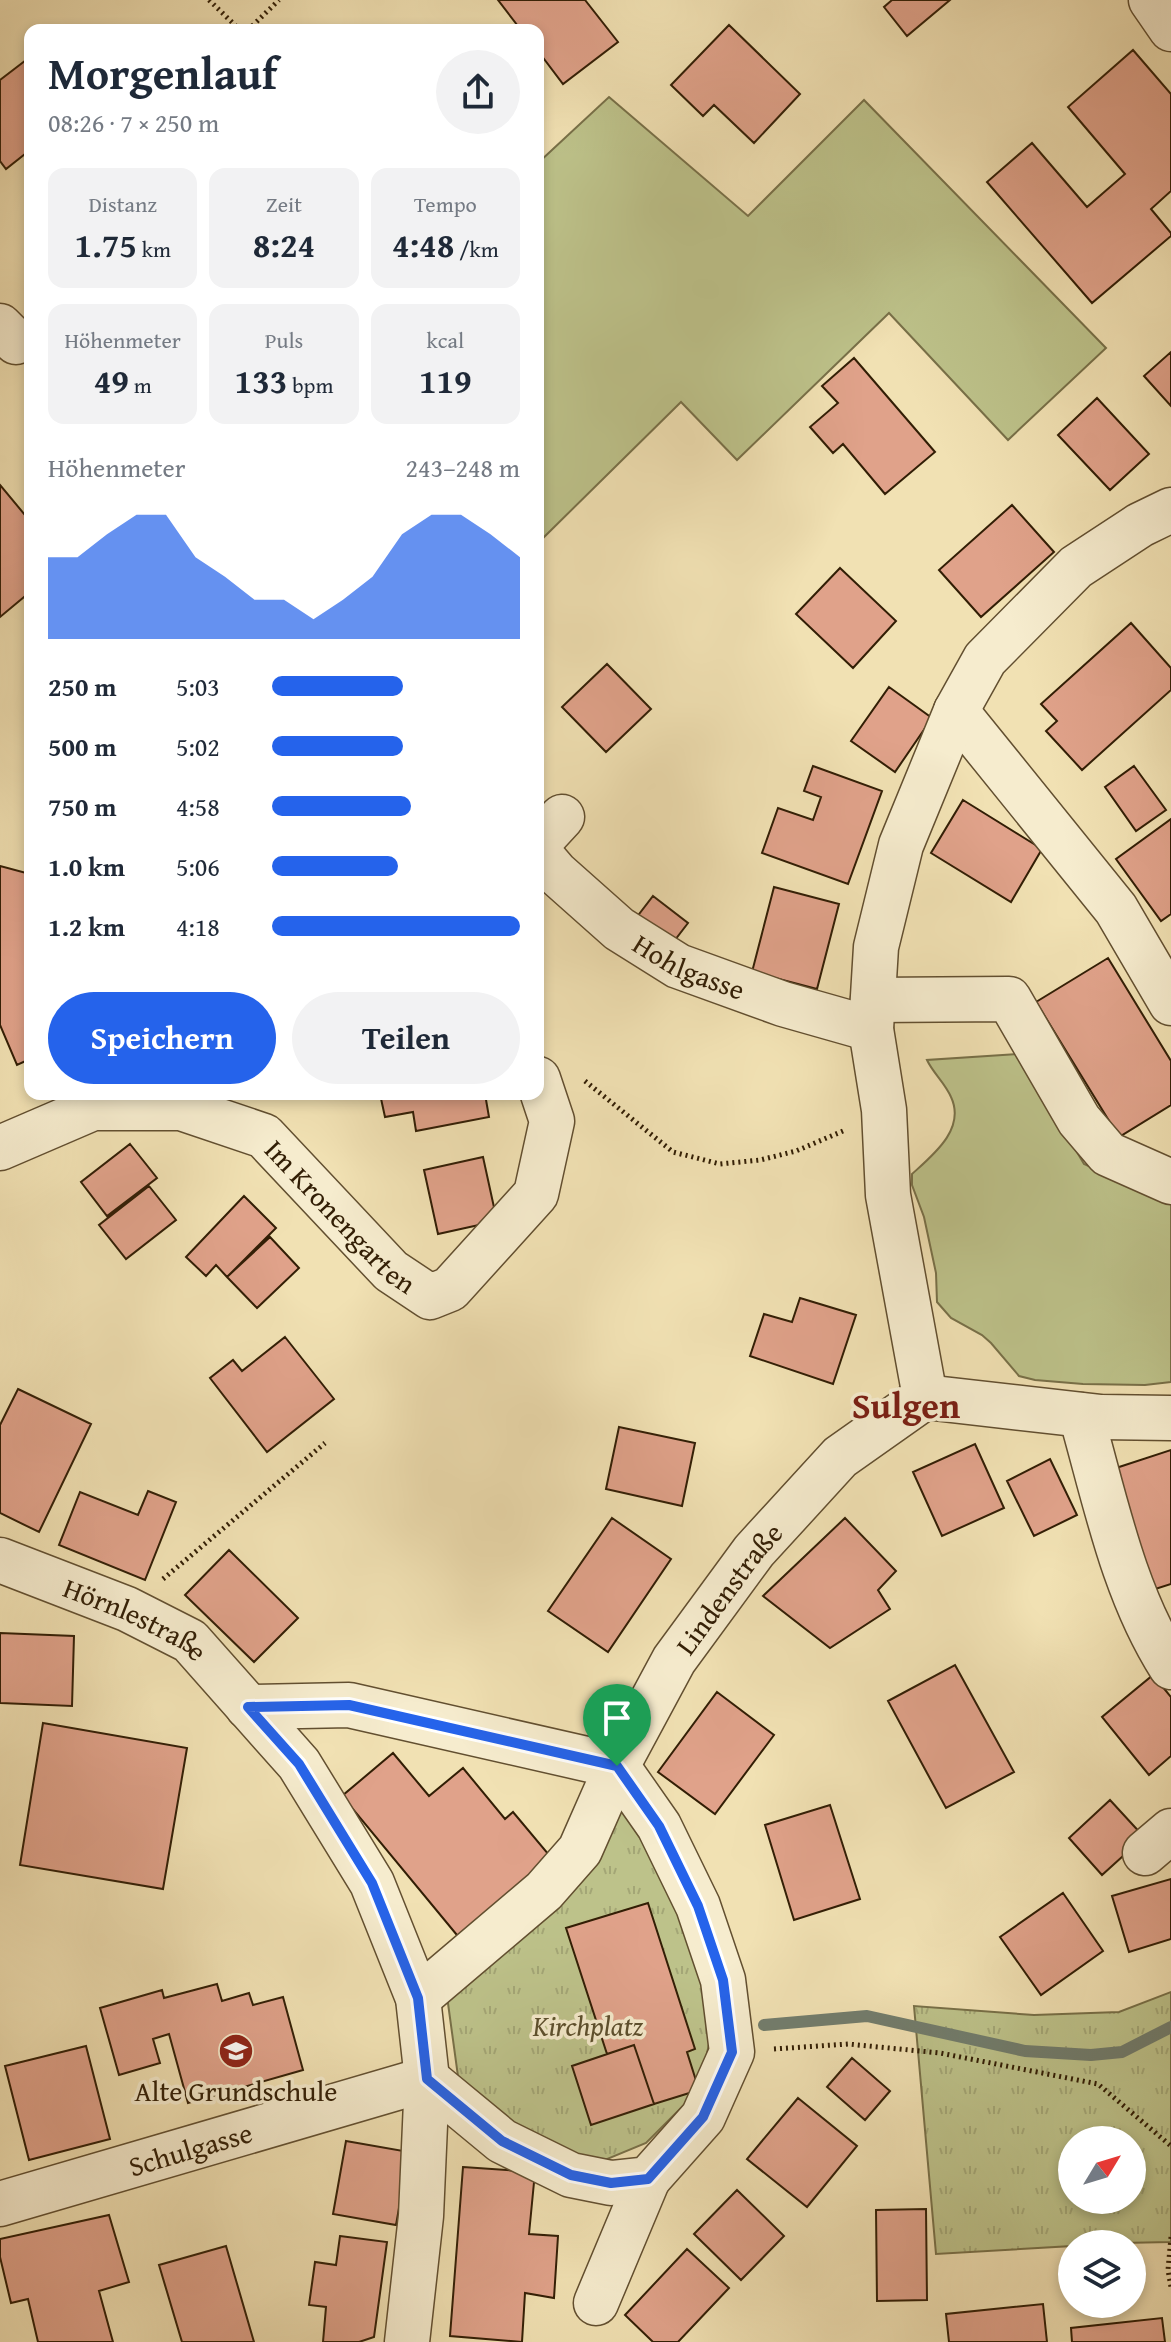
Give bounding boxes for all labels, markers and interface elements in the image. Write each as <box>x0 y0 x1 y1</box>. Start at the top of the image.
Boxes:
text: Morgenlauf <box>48 41 277 105</box>
button: share <box>436 50 520 134</box>
text: 08:26 · 7 × 250 m <box>48 103 219 142</box>
text: Distanz <box>88 188 157 220</box>
text: Zeit <box>266 188 302 220</box>
text: Tempo <box>414 188 477 220</box>
text: 1.75 <box>74 220 137 269</box>
text: 8:24 <box>253 220 315 269</box>
text: 4:48 <box>392 220 454 269</box>
text: km <box>137 233 171 265</box>
text: /km <box>454 233 499 265</box>
text: Höhenmeter <box>65 324 181 356</box>
text: Puls <box>265 324 303 356</box>
text: kcal <box>427 324 464 356</box>
text: 49 <box>94 356 129 405</box>
text: 133 <box>235 356 287 405</box>
text: 119 <box>419 356 472 405</box>
text: m <box>129 369 152 401</box>
text: bpm <box>287 369 333 401</box>
text: Höhenmeter <box>48 448 185 487</box>
text: 243–248 m <box>406 448 520 487</box>
text: 250 m <box>48 667 116 706</box>
text: 5:03 <box>176 667 220 706</box>
text: 500 m <box>48 727 116 766</box>
text: 5:02 <box>176 727 220 766</box>
text: 750 m <box>48 787 116 826</box>
text: 4:58 <box>176 787 220 826</box>
text: 1.0 km <box>48 847 125 886</box>
text: 5:06 <box>176 847 220 886</box>
text: 1.2 km <box>48 907 125 946</box>
text: 4:18 <box>176 907 220 946</box>
street label: Hohlgasse <box>625 923 751 1009</box>
button: Speichern <box>48 992 276 1084</box>
button: Teilen <box>292 992 520 1084</box>
street label: Im Kronengarten <box>256 1129 425 1303</box>
district label: Sulgen <box>852 1378 960 1431</box>
street label: Lindenstraße <box>665 1513 791 1663</box>
street label: Hörnlestraße <box>58 1566 218 1669</box>
pin <box>583 1684 651 1766</box>
icon: arrive <box>595 1696 639 1740</box>
park label: Kirchplatz <box>532 2005 644 2046</box>
school or university icon: Alte Grundschule <box>217 2032 255 2070</box>
place label: Alte Grundschule <box>135 2070 337 2111</box>
street label: Schulgasse <box>123 2111 257 2186</box>
north arrow <box>1058 2126 1146 2214</box>
map controls <box>1058 2126 1146 2318</box>
button: layers <box>1058 2230 1146 2318</box>

